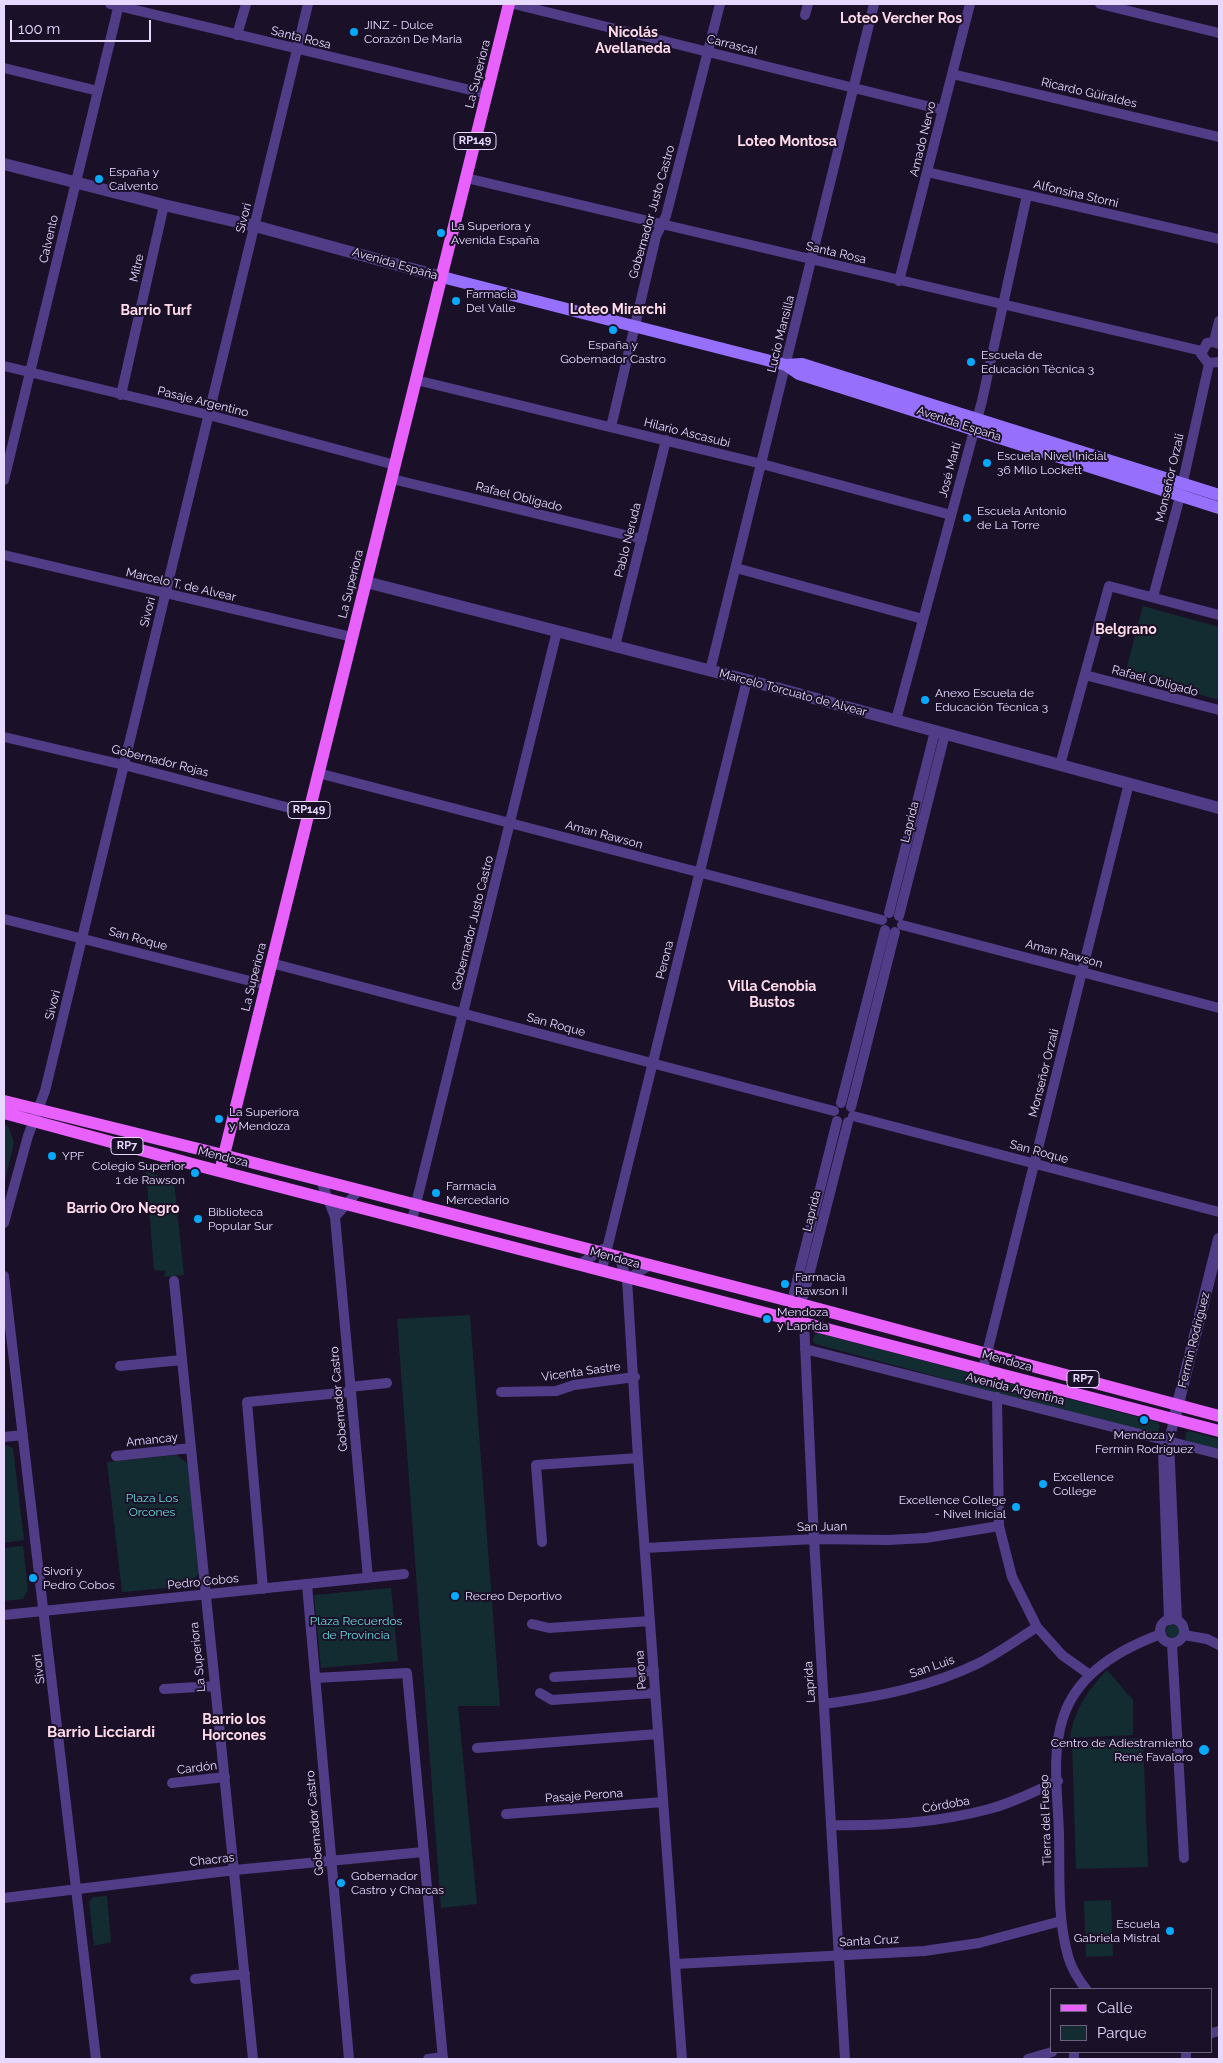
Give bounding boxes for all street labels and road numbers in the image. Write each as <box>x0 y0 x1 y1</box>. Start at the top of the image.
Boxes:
street label: Santa Rosa <box>269 24 333 52</box>
street label: Carrascal <box>705 32 759 58</box>
street label: La Superiora <box>463 38 493 110</box>
street label: Ricardo Güiraldes <box>1040 75 1138 111</box>
street label: Amado Nervo <box>907 100 939 178</box>
road number: RP149 <box>454 132 496 150</box>
street label: Gobernador Justo Castro <box>626 144 678 280</box>
street label: Alfonsina Storni <box>1032 177 1120 211</box>
street label: Sivori <box>233 202 255 234</box>
street label: Calvento <box>36 213 62 265</box>
street label: Santa Rosa <box>804 239 868 267</box>
street label: Avenida España <box>351 245 439 283</box>
street label: Mitre <box>127 253 147 283</box>
street label: Lucio Mansilla <box>764 294 798 374</box>
street label: Pasaje Argentino <box>156 384 250 420</box>
street label: Avenida España <box>915 404 1003 444</box>
street label: Hilario Ascasubi <box>642 415 732 451</box>
street label: Monseñor Orzali <box>1153 432 1187 524</box>
street label: José Martí <box>936 441 964 499</box>
street label: Rafael Obligado <box>474 479 564 515</box>
street label: Pablo Neruda <box>612 501 644 579</box>
street label: La Superiora <box>336 548 366 620</box>
street label: Marcelo T. de Alvear <box>125 565 237 605</box>
street label: Sivori <box>137 596 159 628</box>
street label: Rafael Obligado <box>1110 663 1200 699</box>
street label: Marcelo Torcuato de Alvear <box>718 666 868 720</box>
street label: Gobernador Rojas <box>110 742 210 780</box>
street label: Laprida <box>898 800 922 844</box>
road number: RP149 <box>288 802 330 818</box>
street label: Aman Rawson <box>564 818 644 852</box>
street label: Gobernador Justo Castro <box>449 854 497 992</box>
street label: San Roque <box>107 924 169 954</box>
street label: Aman Rawson <box>1024 937 1104 971</box>
street label: Perona <box>653 939 677 981</box>
street label: La Superiora <box>239 941 269 1013</box>
street label: Sivori <box>42 989 64 1021</box>
street label: San Roque <box>525 1010 587 1040</box>
street label: Monseñor Orzali <box>1026 1027 1062 1119</box>
street label: San Roque <box>1008 1137 1070 1167</box>
road number: RP7 <box>111 1138 143 1154</box>
street label: Mendoza <box>196 1144 250 1170</box>
street label: Laprida <box>800 1189 824 1233</box>
street label: Mendoza <box>588 1244 642 1272</box>
street label: Fermín Rodríguez <box>1175 1291 1213 1389</box>
street label: Gobernador Castro <box>327 1346 351 1452</box>
street label: Mendoza <box>980 1347 1034 1375</box>
street label: Vicenta Sastre <box>541 1359 621 1385</box>
street label: Avenida Argentina <box>964 1370 1066 1408</box>
road number: RP7 <box>1067 1370 1099 1388</box>
street label: Amancay <box>125 1430 179 1450</box>
street label: San Juan <box>797 1519 847 1535</box>
street label: Pedro Cobos <box>167 1571 239 1593</box>
street label: La Superiora <box>187 1621 209 1693</box>
street label: Perona <box>632 1650 650 1690</box>
street label: Sivori <box>30 1653 48 1685</box>
street label: San Luis <box>908 1653 956 1681</box>
street label: Laprida <box>801 1661 819 1703</box>
street label: Cardón <box>176 1758 218 1778</box>
street label: Gobernador Castro <box>303 1770 327 1876</box>
street label: Tierra del Fuego <box>1037 1774 1055 1866</box>
street label: Pasaje Perona <box>545 1786 623 1806</box>
street label: Córdoba <box>921 1794 971 1816</box>
street label: Chacras <box>189 1850 235 1870</box>
street label: Santa Cruz <box>839 1932 899 1950</box>

